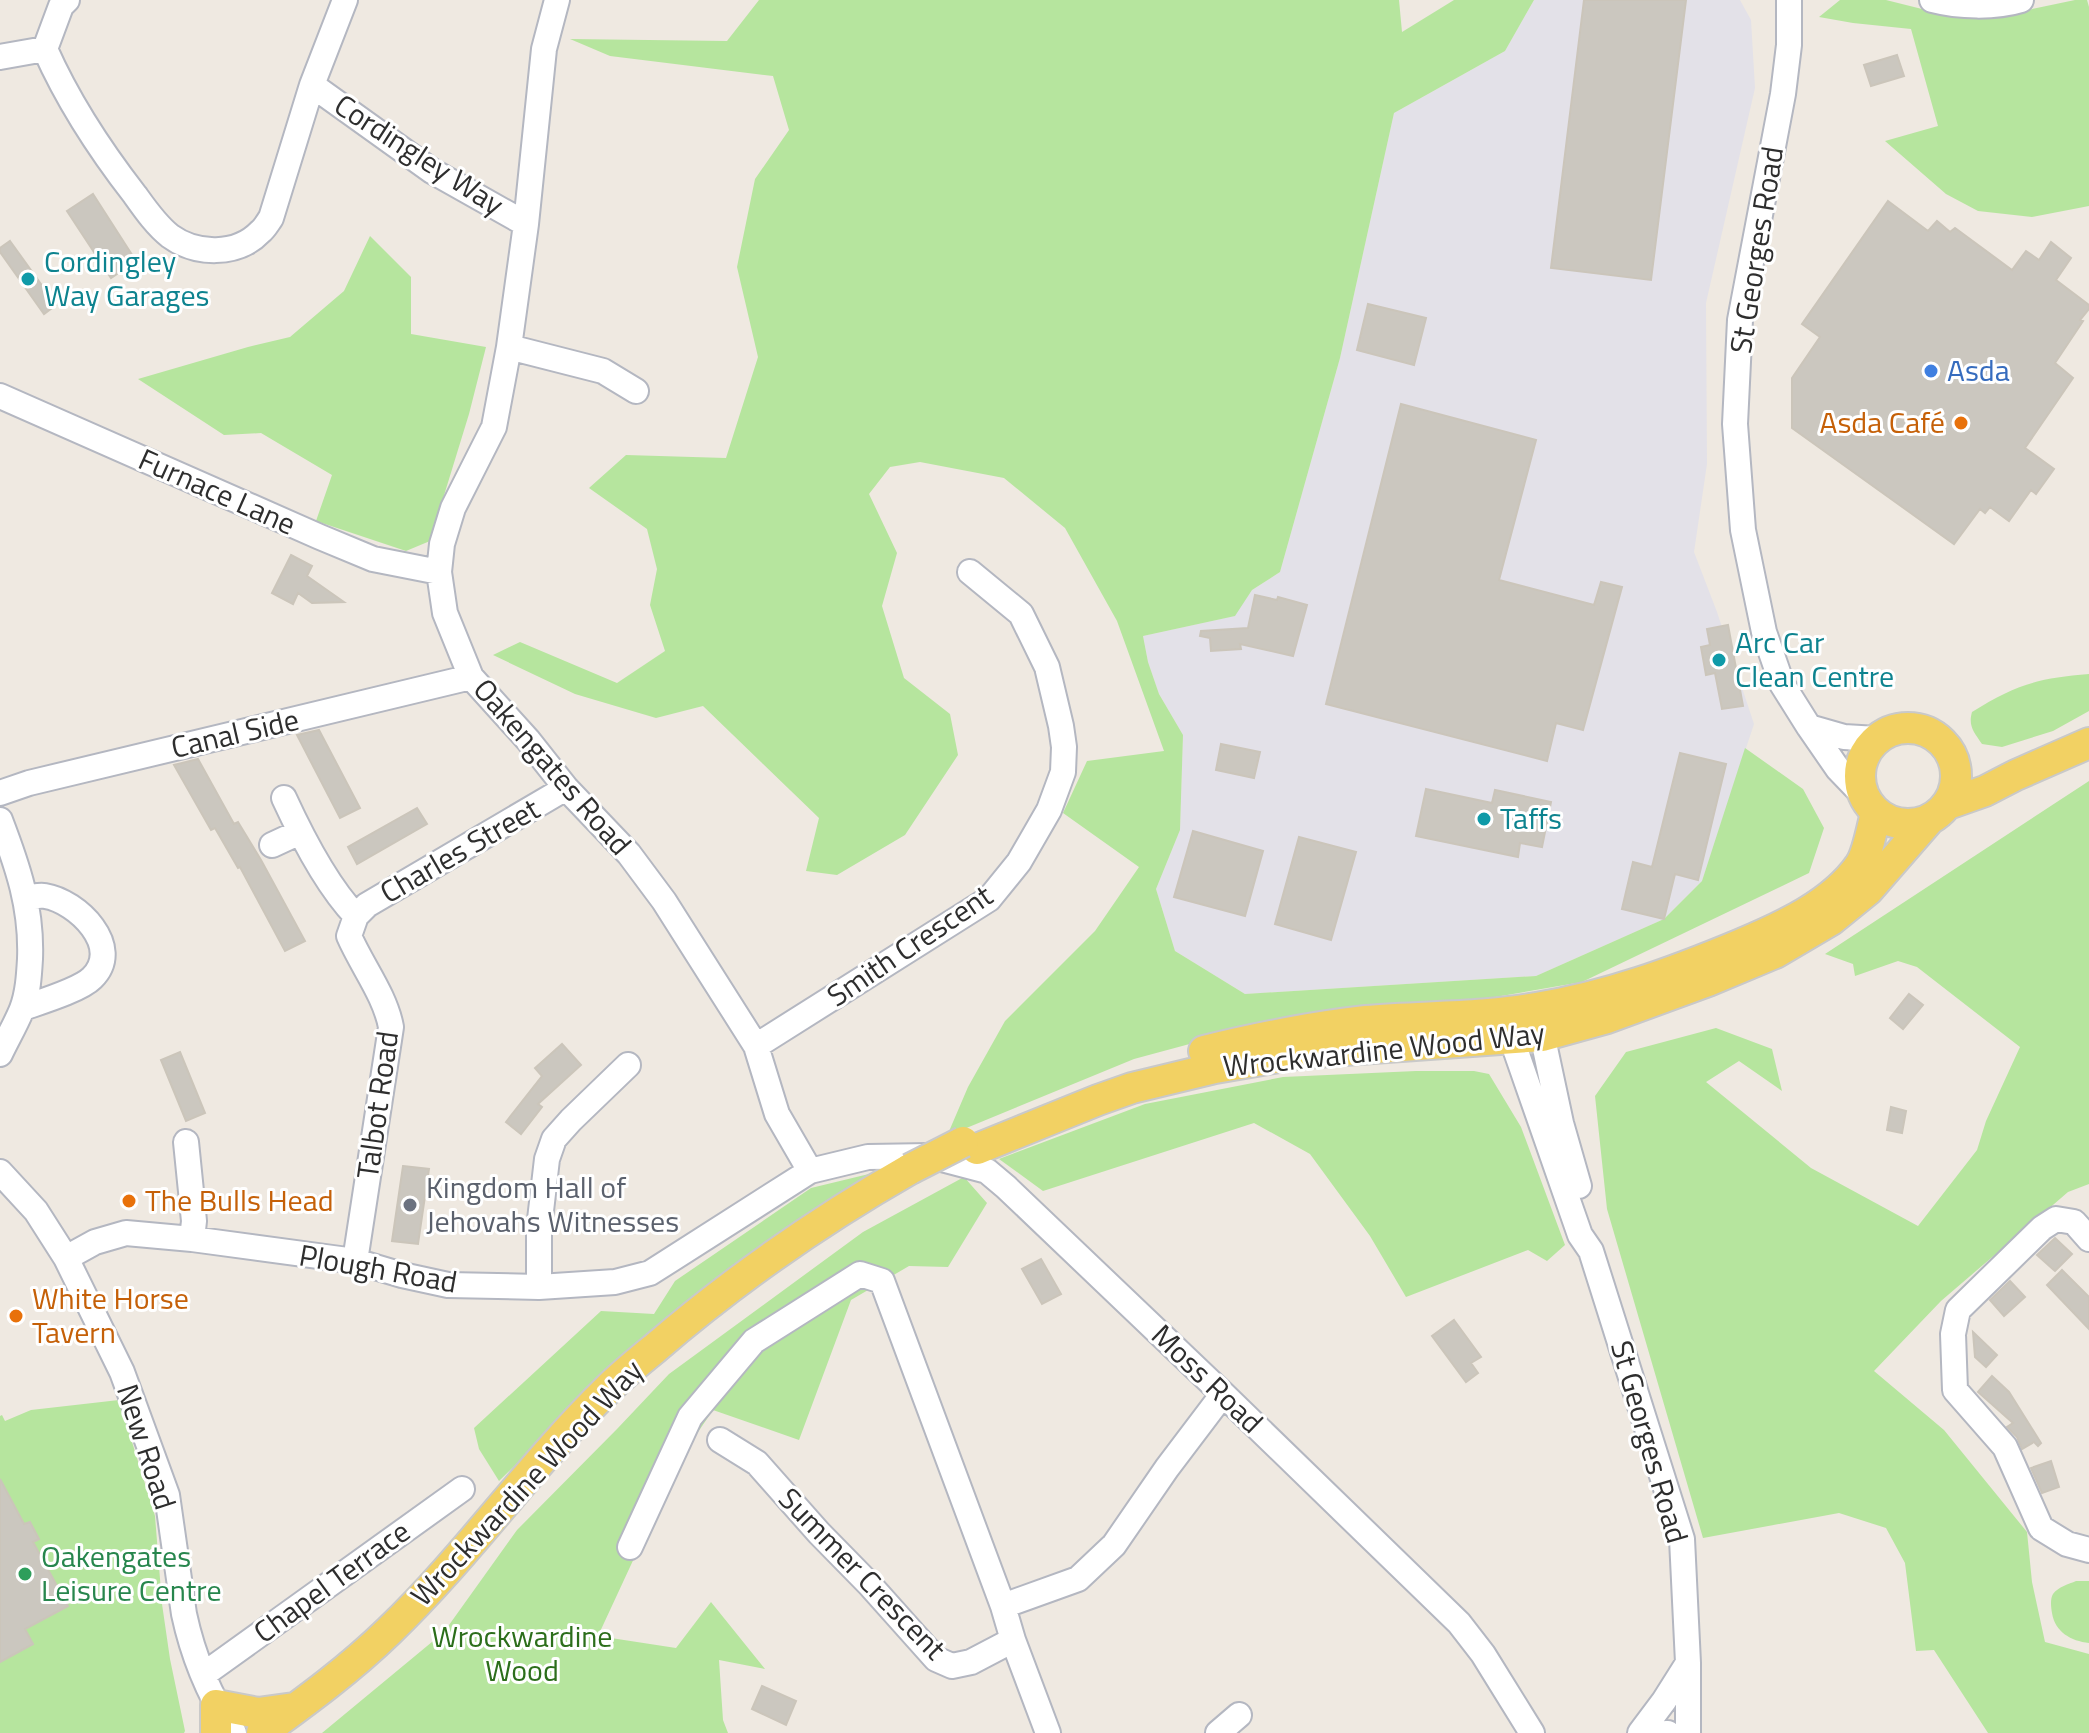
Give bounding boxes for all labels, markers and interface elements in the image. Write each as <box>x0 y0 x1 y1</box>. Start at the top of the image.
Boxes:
street label: Cordingley Way <box>326 82 514 226</box>
street label: St Georges Road <box>1717 143 1795 357</box>
place label: Cordingley Way Garages <box>44 238 210 318</box>
marker: Cordingley Way Garages <box>19 270 37 288</box>
place label: Asda <box>1947 347 2010 393</box>
marker: Asda <box>1922 362 1940 380</box>
place label: Asda Café <box>1820 399 1945 445</box>
marker: Asda Café <box>1952 414 1970 432</box>
street label: Furnace Lane <box>131 436 303 546</box>
place label: Arc Car Clean Centre <box>1735 619 1894 699</box>
marker: Arc Car Clean Centre <box>1710 651 1728 669</box>
street label: Oakengates Road <box>463 668 643 865</box>
street label: Canal Side <box>166 696 303 770</box>
street label: Charles Street <box>371 786 548 915</box>
place label: Taffs <box>1500 795 1562 841</box>
marker: Taffs <box>1475 810 1493 828</box>
street label: Smith Crescent <box>817 872 1002 1018</box>
street label: Wrockwardine Wood Way <box>1221 1009 1547 1089</box>
street label: Talbot Road <box>344 1028 410 1182</box>
place label: Kingdom Hall of Jehovahs Witnesses <box>426 1164 679 1244</box>
place label: The Bulls Head <box>145 1177 334 1223</box>
marker: The Bulls Head <box>120 1192 138 1210</box>
marker: Kingdom Hall of Jehovahs Witnesses <box>401 1196 419 1214</box>
street label: Plough Road <box>296 1232 461 1305</box>
place label: White Horse Tavern <box>32 1275 189 1355</box>
marker: White Horse Tavern <box>7 1307 25 1325</box>
street label: Moss Road <box>1141 1313 1274 1444</box>
street label: St Georges Road <box>1599 1335 1701 1548</box>
street label: Wrockwardine Wood Way <box>399 1348 653 1616</box>
street label: New Road <box>105 1378 189 1515</box>
street label: Summer Crescent <box>768 1477 958 1670</box>
street label: Chapel Terrace <box>243 1509 419 1654</box>
place label: Oakengates Leisure Centre <box>41 1533 222 1613</box>
marker: Oakengates Leisure Centre <box>16 1565 34 1583</box>
park label: Wrockwardine Wood <box>432 1613 612 1693</box>

